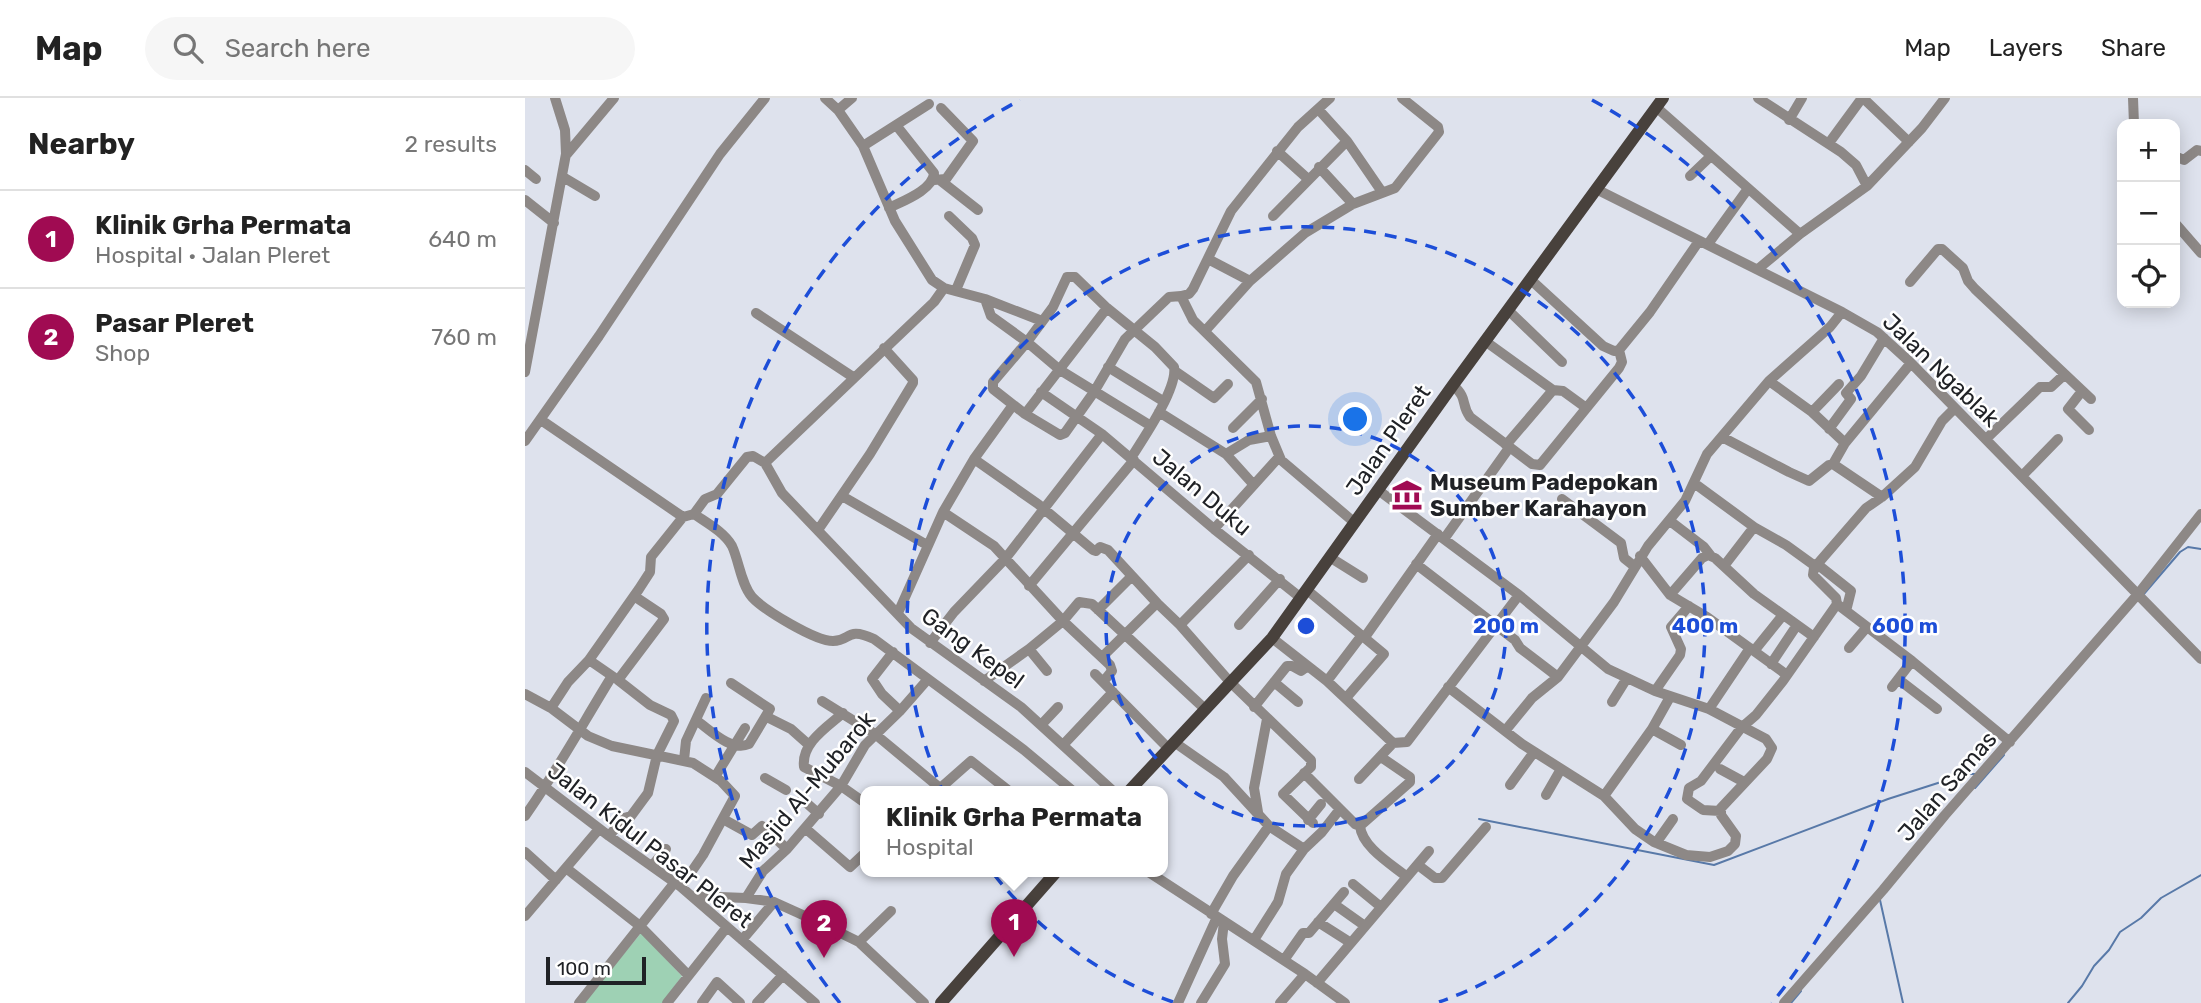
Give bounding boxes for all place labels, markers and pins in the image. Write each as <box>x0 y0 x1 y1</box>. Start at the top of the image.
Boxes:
place label: Museum Padepokan Sumber Karahayon <box>1430 468 1658 522</box>
museum icon: Museum Padepokan Sumber Karahayon <box>1390 478 1424 512</box>
centre of rings <box>1294 614 1318 638</box>
pin: 1 <box>991 899 1037 957</box>
pin: 2 <box>801 900 847 958</box>

